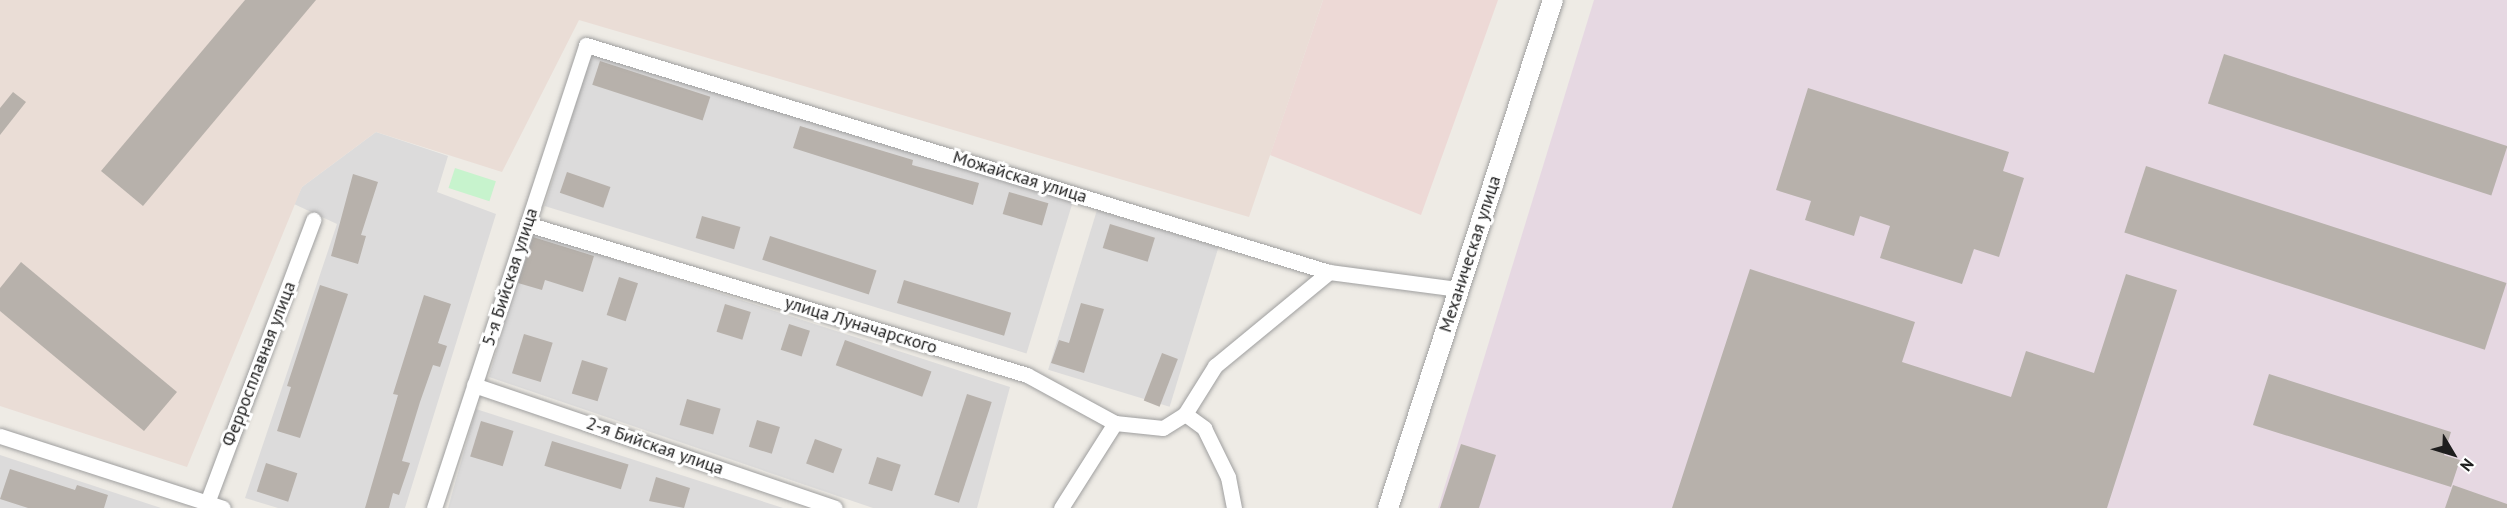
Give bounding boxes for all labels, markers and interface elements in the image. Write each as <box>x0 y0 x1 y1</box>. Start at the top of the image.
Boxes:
street label: Можайская улица <box>950 146 1090 208</box>
street label: Механическая улица <box>1434 173 1506 335</box>
street label: 5-я Бийская улица <box>477 205 543 349</box>
street label: Ферросплавная улица <box>218 279 300 449</box>
street label: улица Луначарского <box>782 291 940 359</box>
street label: 2-я Бийская улица <box>583 412 727 480</box>
north arrow <box>2423 424 2483 484</box>
text: N <box>2456 455 2478 475</box>

